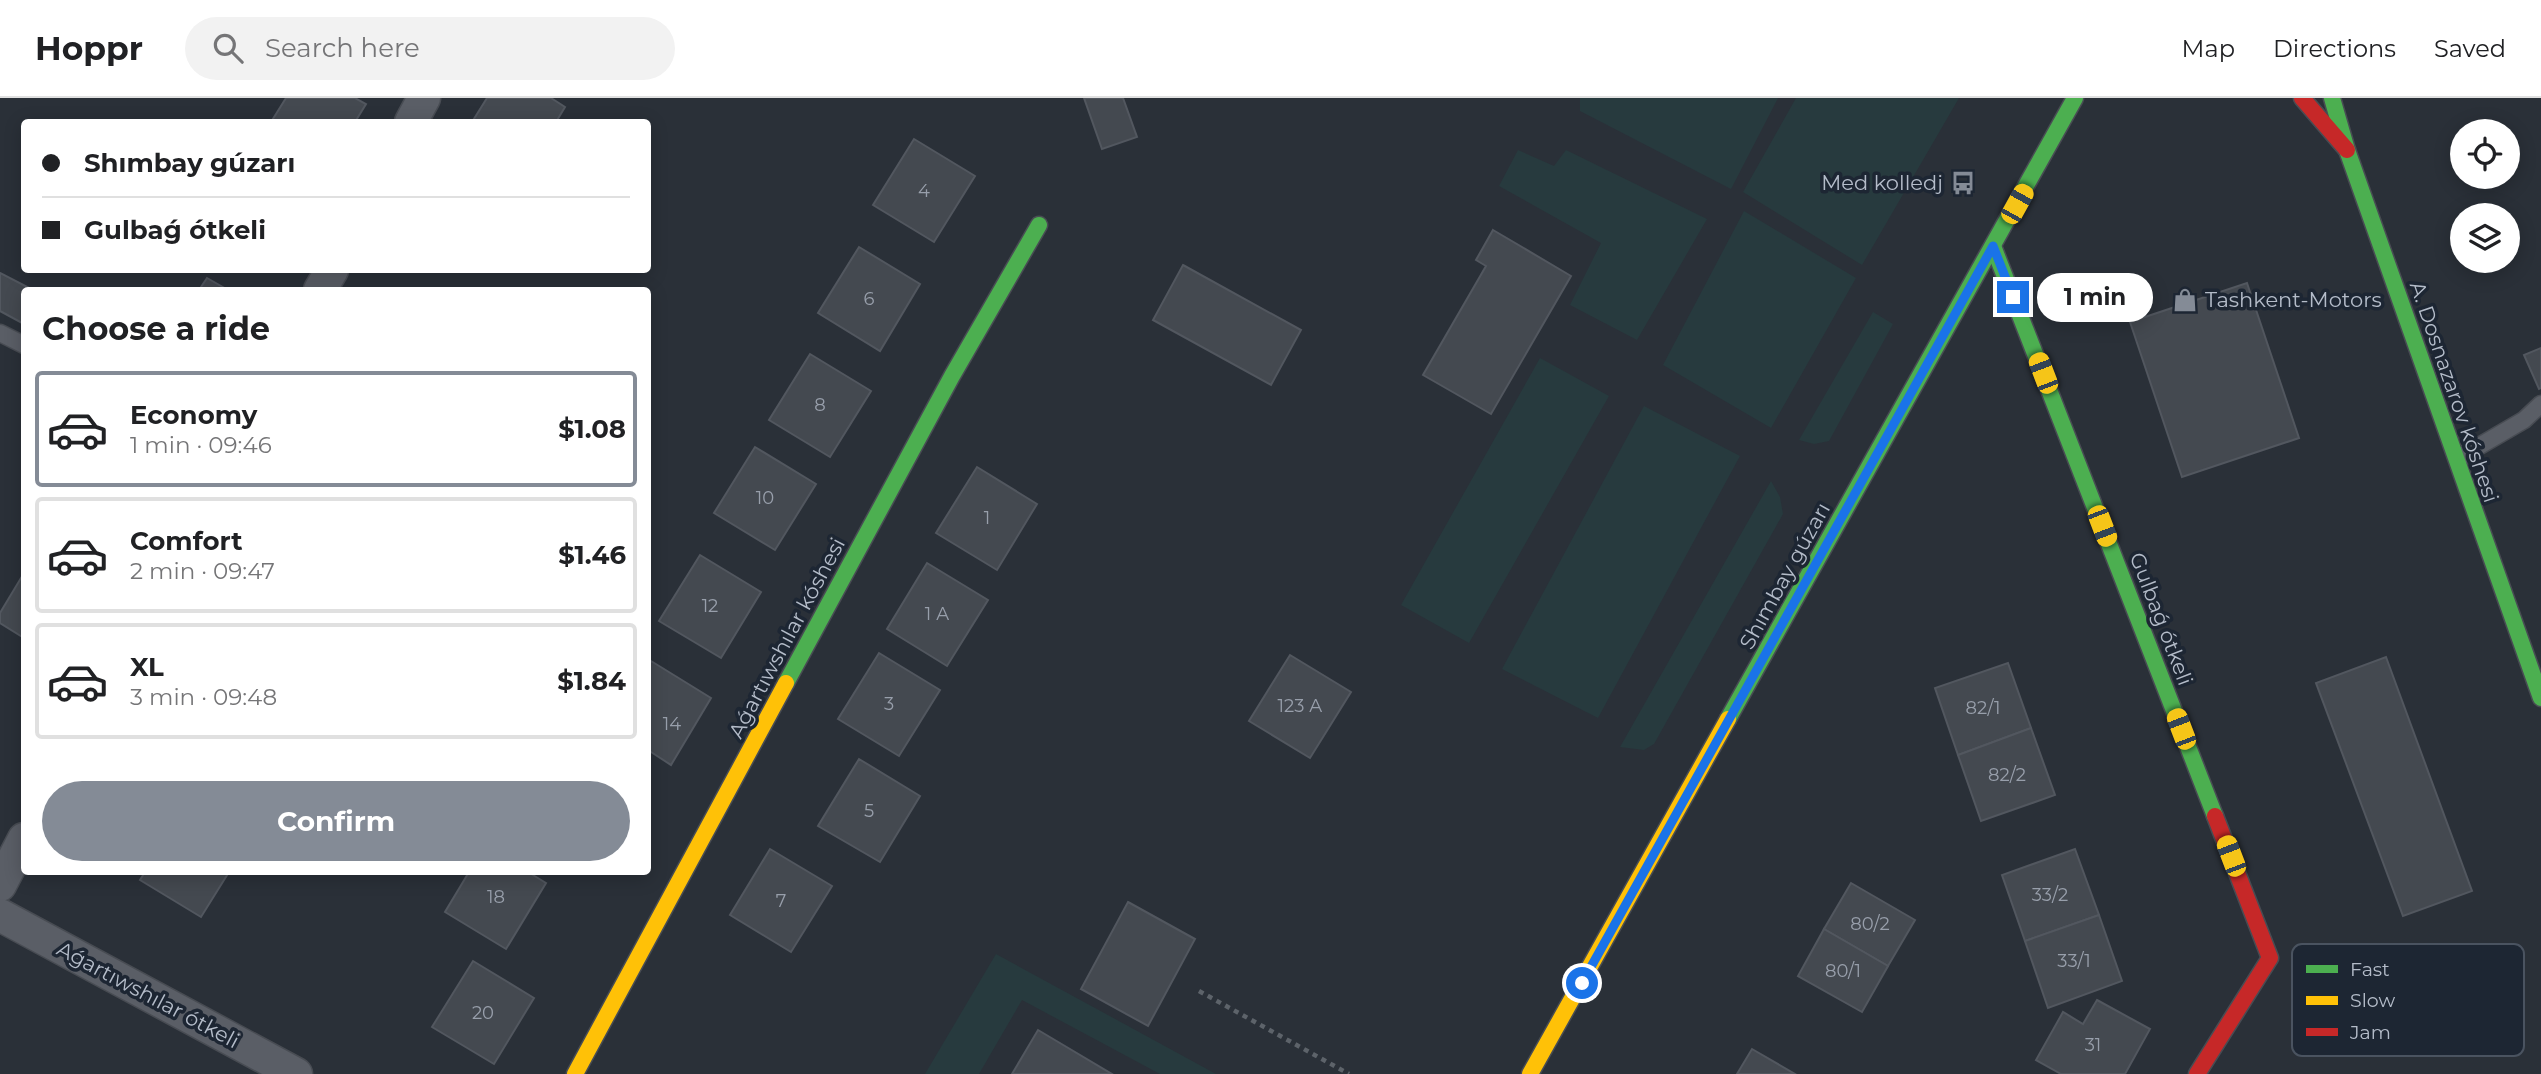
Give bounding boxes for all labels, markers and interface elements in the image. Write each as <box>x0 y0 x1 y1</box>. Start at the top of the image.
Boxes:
search box <box>185 17 675 80</box>
text: Hoppr <box>35 28 143 68</box>
icon: search <box>209 29 247 67</box>
text: Search here <box>265 32 420 64</box>
text: Map <box>2182 34 2235 63</box>
text: Directions <box>2273 34 2396 63</box>
text: Saved <box>2434 34 2506 63</box>
map controls <box>2450 119 2520 273</box>
button: locate <box>2450 119 2520 189</box>
text: Shımbay gúzarı <box>84 147 295 179</box>
bus stop icon: Med kolledj <box>1949 169 1977 197</box>
place label: Med kolledj <box>1821 170 1943 195</box>
house number: 4 <box>918 180 930 202</box>
car <box>1998 181 2037 227</box>
button: layers <box>2450 203 2520 273</box>
text: Gulbaǵ ótkeli <box>84 214 266 246</box>
callout: 1 min <box>2038 272 2153 322</box>
street label: A. Dosnazarov kóshesi <box>2405 278 2504 506</box>
route end <box>1997 281 2029 313</box>
text: 1 min <box>2064 283 2126 311</box>
shop icon: Tashkent-Motors <box>2171 286 2199 314</box>
place label: Tashkent-Motors <box>2205 287 2382 312</box>
house number: 6 <box>864 288 875 310</box>
text: Choose a ride <box>42 309 270 348</box>
car <box>2026 350 2061 396</box>
house number: 8 <box>814 394 826 416</box>
icon: car <box>46 398 109 461</box>
text: Economy <box>130 399 257 431</box>
text: $1.08 <box>558 413 626 445</box>
text: 1 min · 09:46 <box>130 431 272 459</box>
house number: 10 <box>756 487 774 509</box>
street label: Shımbay gúzarı <box>1734 498 1835 653</box>
car <box>2085 503 2120 549</box>
house number: 1 <box>984 507 990 529</box>
icon: car <box>46 524 109 587</box>
text: Comfort <box>130 525 242 557</box>
street label: Aǵartıwshılar kóshesi <box>723 533 850 742</box>
text: $1.46 <box>558 539 626 571</box>
street label: Gulbaǵ ótkeli <box>2125 549 2198 689</box>
text: 2 min · 09:47 <box>130 557 275 585</box>
house number: 12 <box>702 595 718 617</box>
house number: 1 А <box>925 603 950 625</box>
icon: car <box>46 650 109 713</box>
text: XL <box>130 651 164 683</box>
text: $1.84 <box>557 665 626 697</box>
text: 3 min · 09:48 <box>130 683 277 711</box>
house number: 3 <box>884 693 894 715</box>
house number: 123 А <box>1278 695 1323 717</box>
house number: 82/1 <box>1966 697 2000 719</box>
car <box>2164 706 2199 752</box>
house number: 14 <box>663 713 681 735</box>
house number: 82/2 <box>1988 764 2026 786</box>
button: Confirm <box>42 781 630 861</box>
house number: 5 <box>864 800 874 822</box>
car <box>2214 833 2249 879</box>
house number: 33/2 <box>2032 884 2068 906</box>
house number: 18 <box>487 886 505 908</box>
house number: 7 <box>776 890 786 912</box>
house number: 80/2 <box>1850 913 1890 935</box>
street label: Aǵartıwshılar ótkeli <box>53 936 244 1053</box>
legend <box>2292 944 2524 1056</box>
house number: 33/1 <box>2057 950 2091 972</box>
text: Fast <box>2350 958 2390 981</box>
house number: 80/1 <box>1825 960 1861 982</box>
route start <box>1566 967 1598 999</box>
text: Slow <box>2350 989 2395 1012</box>
house number: 20 <box>472 1002 494 1024</box>
text: Jam <box>2349 1021 2391 1044</box>
house number: 31 <box>2085 1034 2101 1056</box>

